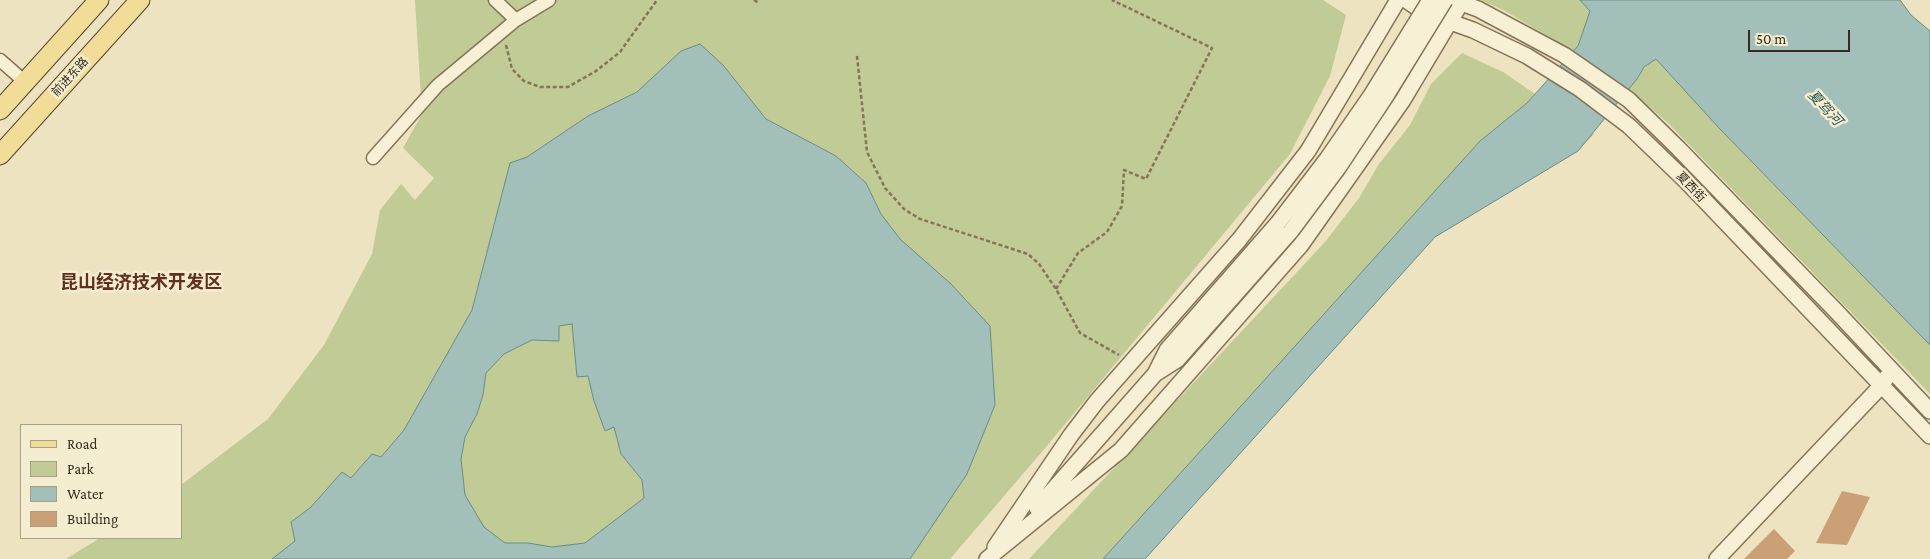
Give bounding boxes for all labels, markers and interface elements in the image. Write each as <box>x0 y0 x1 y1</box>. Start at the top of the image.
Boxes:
scale bar <box>1750 20 1852 52</box>
text: 50 m <box>1756 31 1786 47</box>
street label: 前进东路 <box>49 54 91 100</box>
water label: 夏驾河 <box>1805 87 1845 129</box>
street label: 夏西街 <box>1673 169 1709 205</box>
district label: 昆山经济技术开发区 <box>60 271 222 293</box>
legend <box>20 424 182 539</box>
text: Road <box>67 436 97 452</box>
text: Park <box>67 461 94 477</box>
text: Water <box>67 486 104 502</box>
text: Building <box>67 511 118 527</box>

